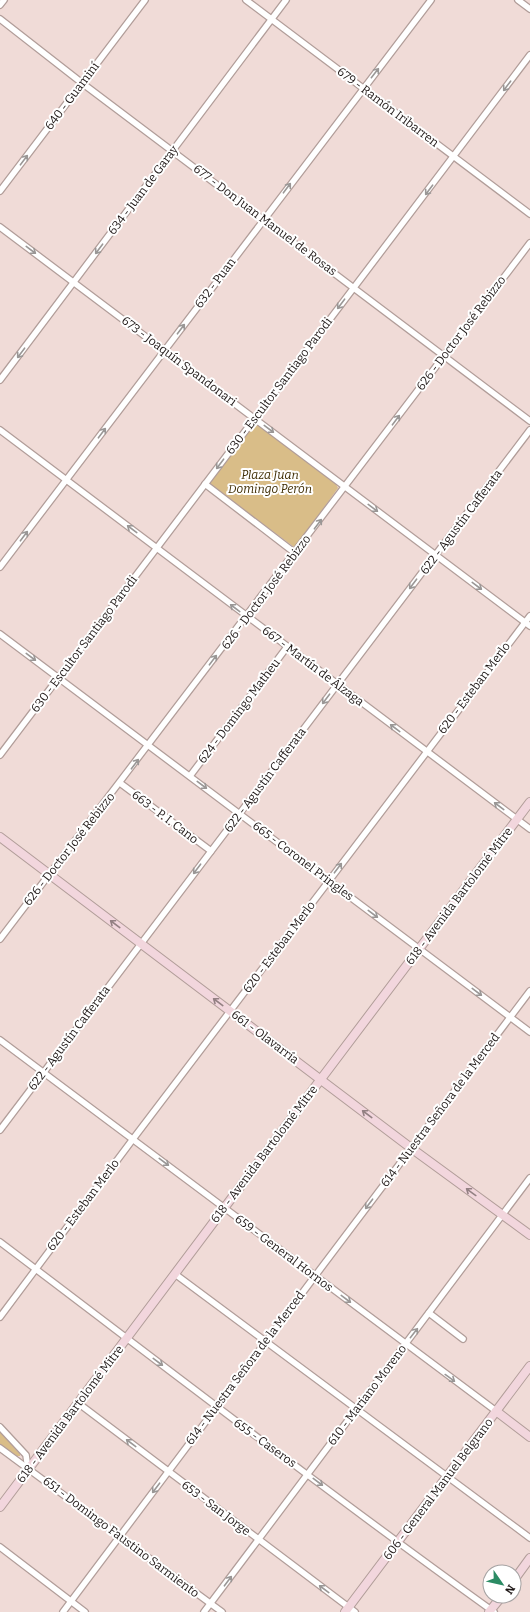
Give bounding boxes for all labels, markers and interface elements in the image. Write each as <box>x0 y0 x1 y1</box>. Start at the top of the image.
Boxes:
street label: 640 - Guaminí <box>42 59 102 133</box>
street label: 679 - Ramón Iribarren <box>335 64 442 150</box>
one-way arrow <box>370 68 379 79</box>
one-way arrow <box>503 81 511 92</box>
street label: 634 - Juan de Garay <box>105 142 181 237</box>
one-way arrow <box>19 155 28 166</box>
street label: 677 - Don Juan Manuel de Rosas <box>191 162 340 279</box>
one-way arrow <box>283 182 292 193</box>
one-way arrow <box>424 185 433 196</box>
one-way arrow <box>95 243 103 254</box>
one-way arrow <box>26 246 37 254</box>
street label: 632 - Puan <box>192 255 239 311</box>
street label: 626 - Doctor José Rebizzo <box>413 273 509 393</box>
one-way arrow <box>337 299 345 310</box>
street label: 673 - Joaquín Spandonari <box>119 313 239 409</box>
street label: 630 - Escultor Santiago Parodi <box>223 315 335 457</box>
one-way arrow <box>176 324 185 335</box>
one-way arrow <box>16 347 25 358</box>
one-way arrow <box>391 414 400 425</box>
one-way arrow <box>264 425 275 433</box>
one-way arrow <box>98 427 106 438</box>
one-way arrow <box>216 458 224 469</box>
street label: 622 - Agustín Cafferata <box>417 467 505 577</box>
park label: Plaza Juan Domingo Perón <box>228 468 312 496</box>
one-way arrow <box>368 503 379 512</box>
one-way arrow <box>313 518 322 529</box>
one-way arrow <box>126 525 137 533</box>
one-way arrow <box>19 531 28 542</box>
street label: 626 - Doctor José Rebizzo <box>218 532 314 652</box>
street label: 630 - Escultor Santiago Parodi <box>28 573 140 715</box>
one-way arrow <box>409 578 417 589</box>
one-way arrow <box>471 582 482 590</box>
one-way arrow <box>230 603 241 612</box>
street label: 667 - Martín de Álzaga <box>259 622 368 709</box>
street label: 620 - Esteban Merlo <box>435 639 513 737</box>
one-way arrow <box>25 653 36 662</box>
street label: 624 - Domingo Matheu <box>195 655 283 766</box>
one-way arrow <box>209 655 217 666</box>
one-way arrow <box>322 693 331 704</box>
one-way arrow <box>390 723 401 732</box>
street label: 622 - Agustín Cafferata <box>221 725 309 835</box>
one-way arrow <box>130 758 139 769</box>
one-way arrow <box>197 781 208 790</box>
street label: 663 - P. I. Cano <box>129 788 201 846</box>
street label: 626 - Doctor José Rebizzo <box>21 790 118 908</box>
one-way arrow <box>493 802 504 810</box>
street label: 665 - Coronel Pringles <box>250 819 356 904</box>
street label: 618 - Avenida Bartolomé Mitre <box>403 825 515 967</box>
one-way arrow <box>334 863 342 874</box>
one-way arrow <box>193 864 201 875</box>
street label: 620 - Esteban Merlo <box>240 898 318 996</box>
one-way arrow <box>368 910 379 918</box>
one-way arrow <box>109 919 120 928</box>
street label: 622 - Agustín Cafferata <box>25 983 113 1093</box>
one-way arrow <box>472 988 483 996</box>
one-way arrow <box>213 998 224 1006</box>
street label: 661 - Olavarría <box>229 1007 302 1067</box>
street label: 614 - Nuestra Señora de la Merced <box>378 1030 502 1190</box>
street label: 618 - Avenida Bartolomé Mitre <box>208 1083 320 1225</box>
one-way arrow <box>361 1110 372 1118</box>
street label: 620 - Esteban Merlo <box>44 1156 122 1254</box>
one-way arrow <box>158 1158 169 1167</box>
one-way arrow <box>466 1187 477 1196</box>
one-way arrow <box>364 1199 373 1210</box>
street label: 659 - General Hornos <box>232 1212 336 1295</box>
street label: 614 - Nuestra Señora de la Merced <box>183 1288 307 1448</box>
one-way arrow <box>341 1295 352 1304</box>
one-way arrow <box>409 1327 418 1338</box>
street label: 610 - Mariano Moreno <box>325 1342 409 1448</box>
street label: 618 - Avenida Bartolomé Mitre <box>14 1343 126 1485</box>
one-way arrow <box>152 1358 163 1366</box>
one-way arrow <box>445 1373 456 1382</box>
street label: 606 - General Manuel Belgrano <box>380 1415 496 1563</box>
street label: 655 - Caseros <box>231 1416 299 1471</box>
one-way arrow <box>125 1439 136 1447</box>
street label: 651 - Domingo Faustino Sarmiento <box>40 1474 202 1600</box>
street label: 653 - San Jorge <box>179 1478 253 1538</box>
one-way arrow <box>312 1478 323 1486</box>
one-way arrow <box>152 1482 161 1493</box>
north arrow <box>482 1564 522 1604</box>
one-way arrow <box>223 1575 232 1586</box>
text: N <box>502 1582 518 1597</box>
one-way arrow <box>319 1584 330 1593</box>

